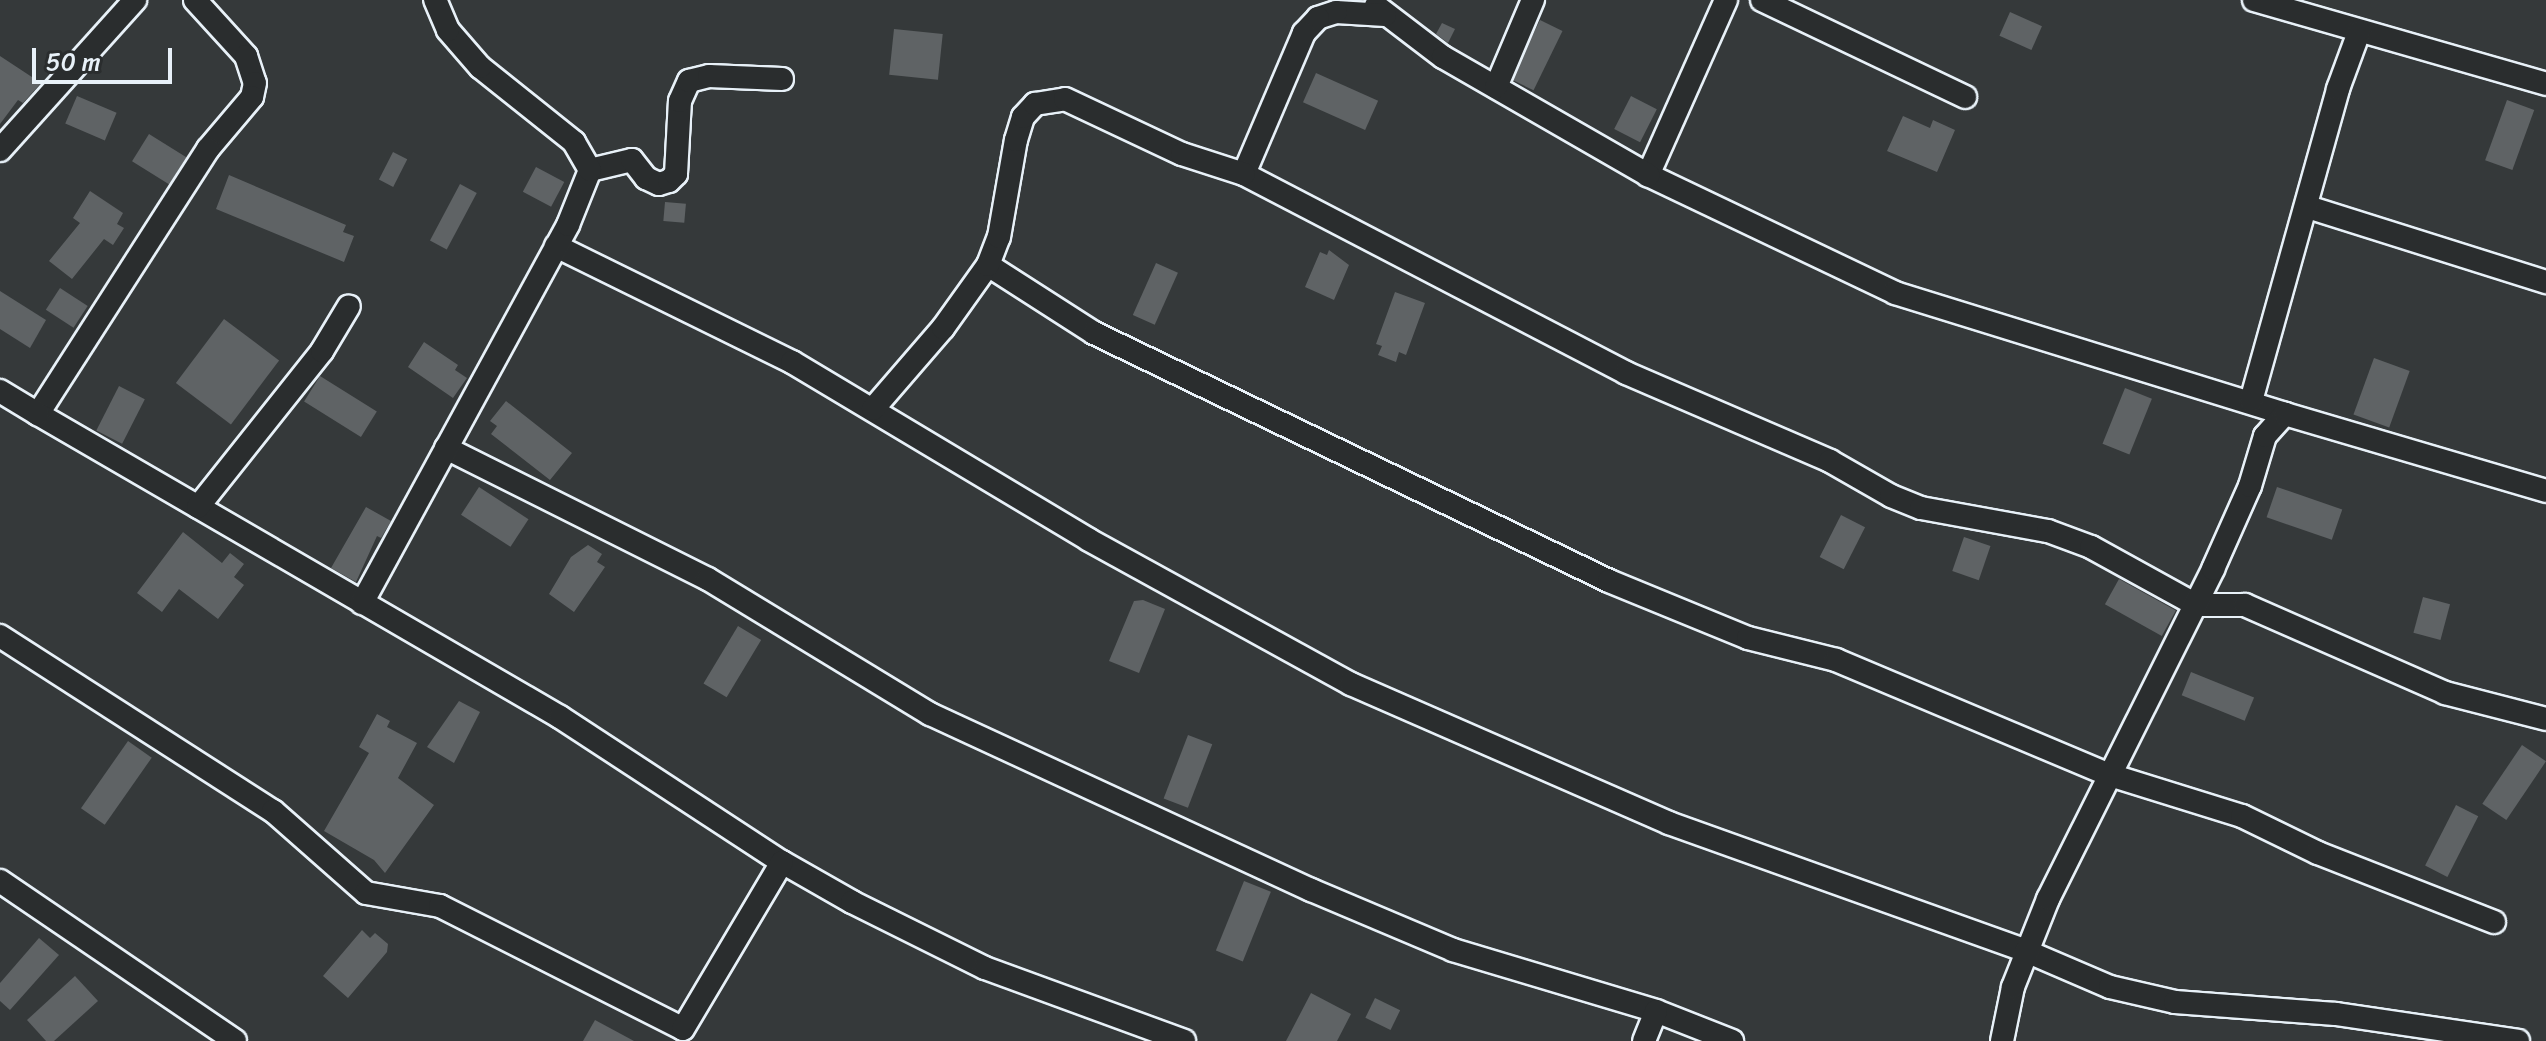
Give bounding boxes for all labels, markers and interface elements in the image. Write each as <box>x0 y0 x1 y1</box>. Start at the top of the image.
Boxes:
scale bar <box>36 32 176 82</box>
text: 50 m <box>46 41 101 83</box>

